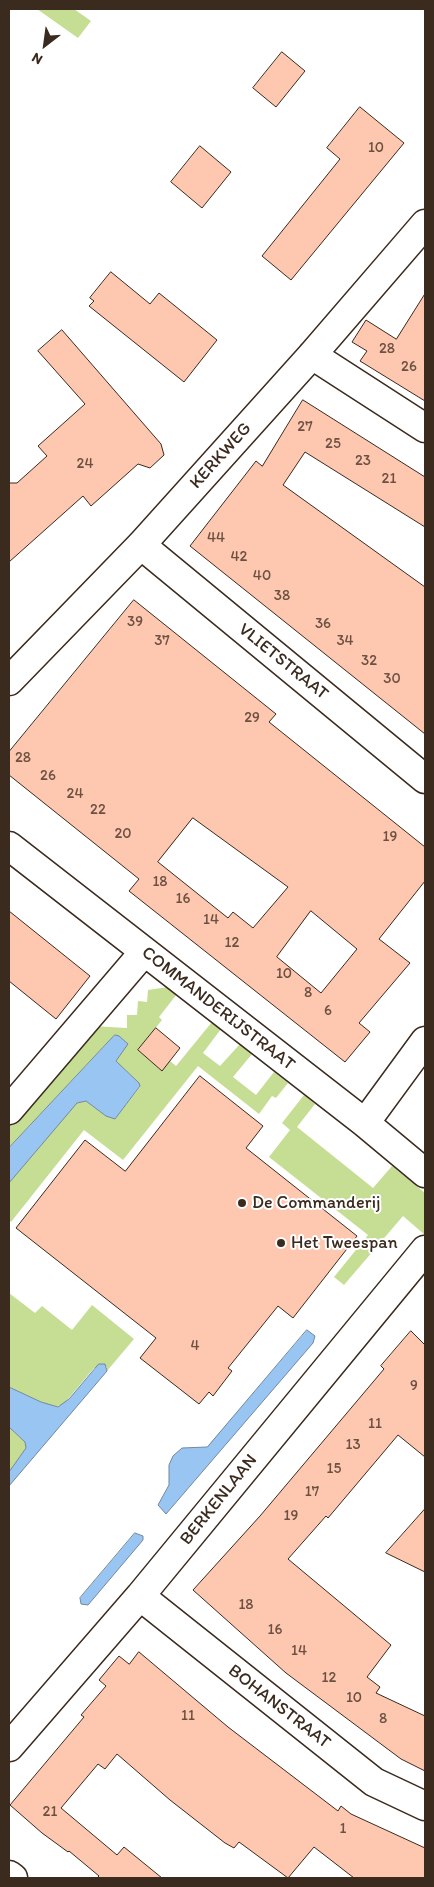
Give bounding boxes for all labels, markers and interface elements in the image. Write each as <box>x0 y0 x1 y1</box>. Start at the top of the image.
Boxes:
north arrow <box>20 20 70 70</box>
text: N <box>29 49 46 68</box>
house number: 10 <box>368 139 384 157</box>
house number: 28 <box>379 340 395 358</box>
house number: 26 <box>401 358 417 376</box>
street label: KERKWEG <box>186 418 256 494</box>
house number: 27 <box>297 418 313 436</box>
house number: 25 <box>325 435 341 453</box>
house number: 23 <box>355 452 371 470</box>
house number: 24 <box>77 455 93 473</box>
house number: 21 <box>382 470 396 488</box>
house number: 44 <box>207 529 225 547</box>
house number: 42 <box>231 548 247 566</box>
house number: 40 <box>253 567 271 585</box>
house number: 38 <box>274 587 290 605</box>
house number: 39 <box>127 613 143 631</box>
house number: 36 <box>315 615 331 633</box>
street label: VLIETSTRAAT <box>233 619 333 705</box>
house number: 37 <box>154 632 170 650</box>
house number: 34 <box>336 632 354 650</box>
house number: 32 <box>361 652 377 670</box>
house number: 30 <box>383 670 401 688</box>
house number: 29 <box>244 709 260 727</box>
house number: 28 <box>15 749 31 767</box>
house number: 26 <box>40 767 56 785</box>
house number: 24 <box>67 785 83 803</box>
house number: 22 <box>90 801 106 819</box>
house number: 20 <box>114 825 132 843</box>
house number: 19 <box>383 828 397 846</box>
house number: 18 <box>152 873 168 891</box>
house number: 16 <box>176 890 190 908</box>
house number: 14 <box>203 911 219 929</box>
house number: 12 <box>225 934 239 952</box>
street label: COMMANDERIJSTRAAT <box>137 942 299 1076</box>
house number: 10 <box>276 965 292 983</box>
house number: 8 <box>304 984 312 1002</box>
house number: 6 <box>324 1002 332 1020</box>
place label: De Commanderij <box>252 1192 380 1214</box>
marker: De Commanderij <box>236 1197 248 1209</box>
place label: Het Tweespan <box>291 1232 398 1254</box>
marker: Het Tweespan <box>275 1237 287 1249</box>
house number: 4 <box>190 1337 200 1355</box>
house number: 9 <box>410 1377 418 1395</box>
house number: 11 <box>368 1415 382 1433</box>
house number: 13 <box>345 1436 361 1454</box>
street label: BERKENLAAN <box>176 1450 262 1550</box>
house number: 15 <box>327 1460 341 1478</box>
house number: 17 <box>305 1483 319 1501</box>
house number: 19 <box>284 1507 298 1525</box>
house number: 18 <box>238 1596 254 1614</box>
house number: 16 <box>268 1621 282 1639</box>
house number: 14 <box>291 1642 307 1660</box>
street label: BOHANSTRAAT <box>223 1660 335 1754</box>
house number: 12 <box>322 1669 336 1687</box>
house number: 10 <box>346 1689 362 1707</box>
house number: 11 <box>181 1707 195 1725</box>
house number: 8 <box>379 1710 387 1728</box>
house number: 21 <box>43 1803 57 1821</box>
house number: 1 <box>340 1820 346 1838</box>

